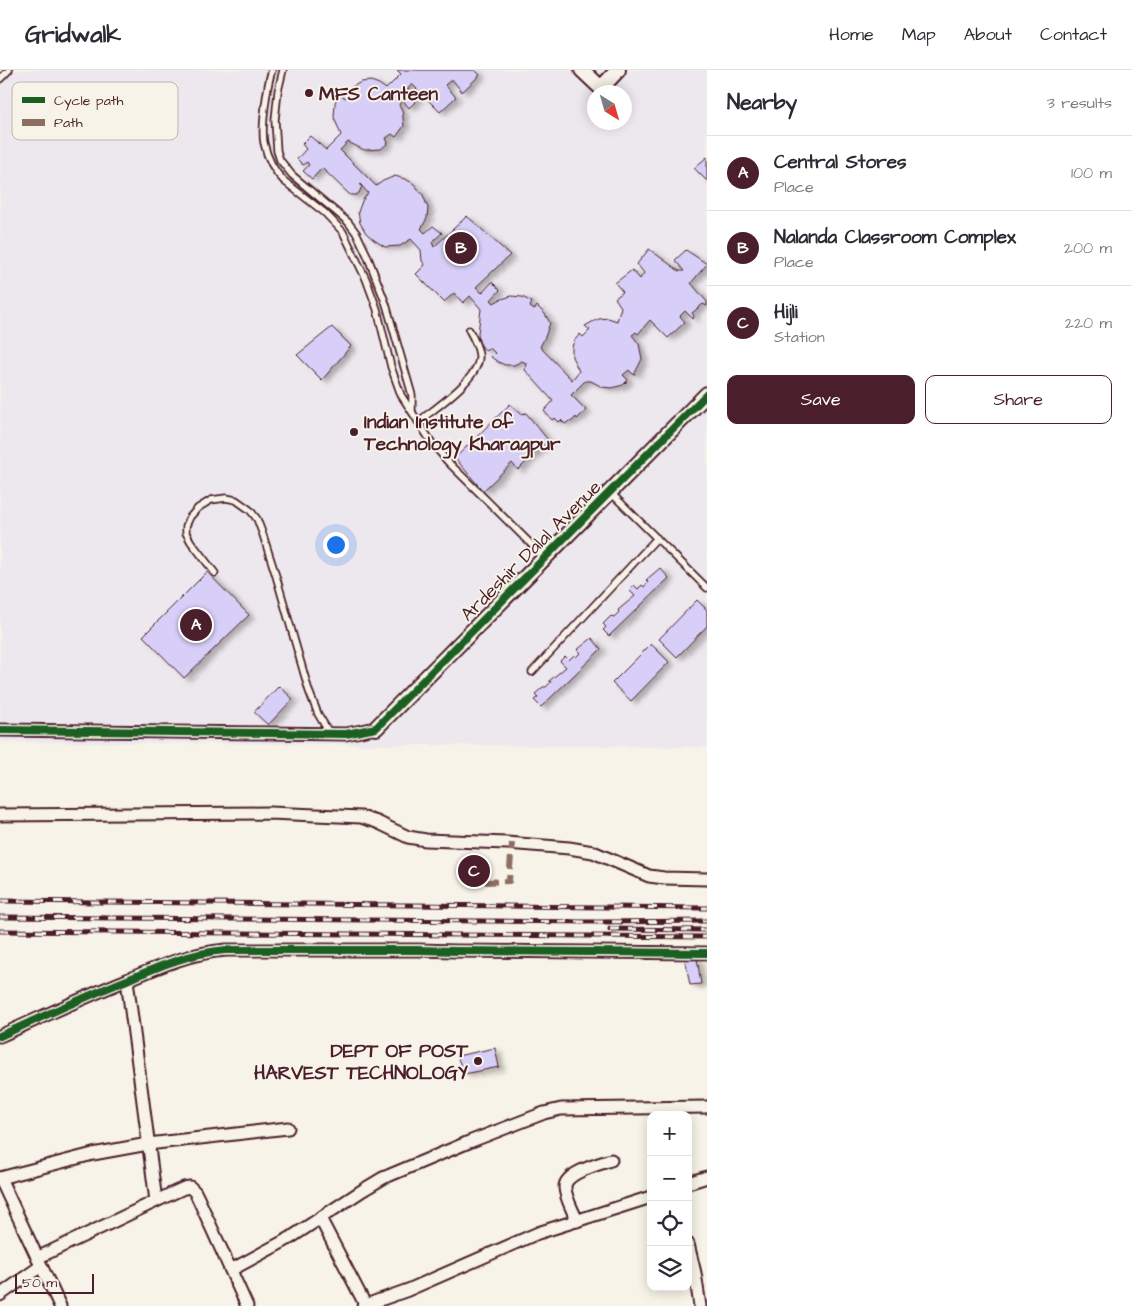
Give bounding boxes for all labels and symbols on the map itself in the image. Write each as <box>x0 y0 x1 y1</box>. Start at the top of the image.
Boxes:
place label: MFS Canteen <box>319 81 439 108</box>
legend <box>12 82 178 140</box>
north arrow <box>587 85 632 130</box>
marker: MFS Canteen <box>303 87 315 99</box>
text: Cycle path <box>54 91 123 111</box>
text: Path <box>54 113 83 133</box>
pin: B <box>445 229 477 267</box>
place label: Indian Institute of Technology Kharagpur <box>363 409 561 459</box>
marker: Indian Institute of Technology Kharagpur <box>348 426 360 438</box>
street label: Ardeshir Dalal Avenue <box>454 474 608 628</box>
your location <box>323 532 349 558</box>
pin: A <box>180 606 212 644</box>
pin: C <box>458 852 490 890</box>
place label: DEPT OF POST HARVEST TECHNOLOGY <box>254 1038 469 1087</box>
marker: DEPT OF POST HARVEST TECHNOLOGY <box>472 1055 484 1067</box>
scale bar <box>15 1271 94 1294</box>

